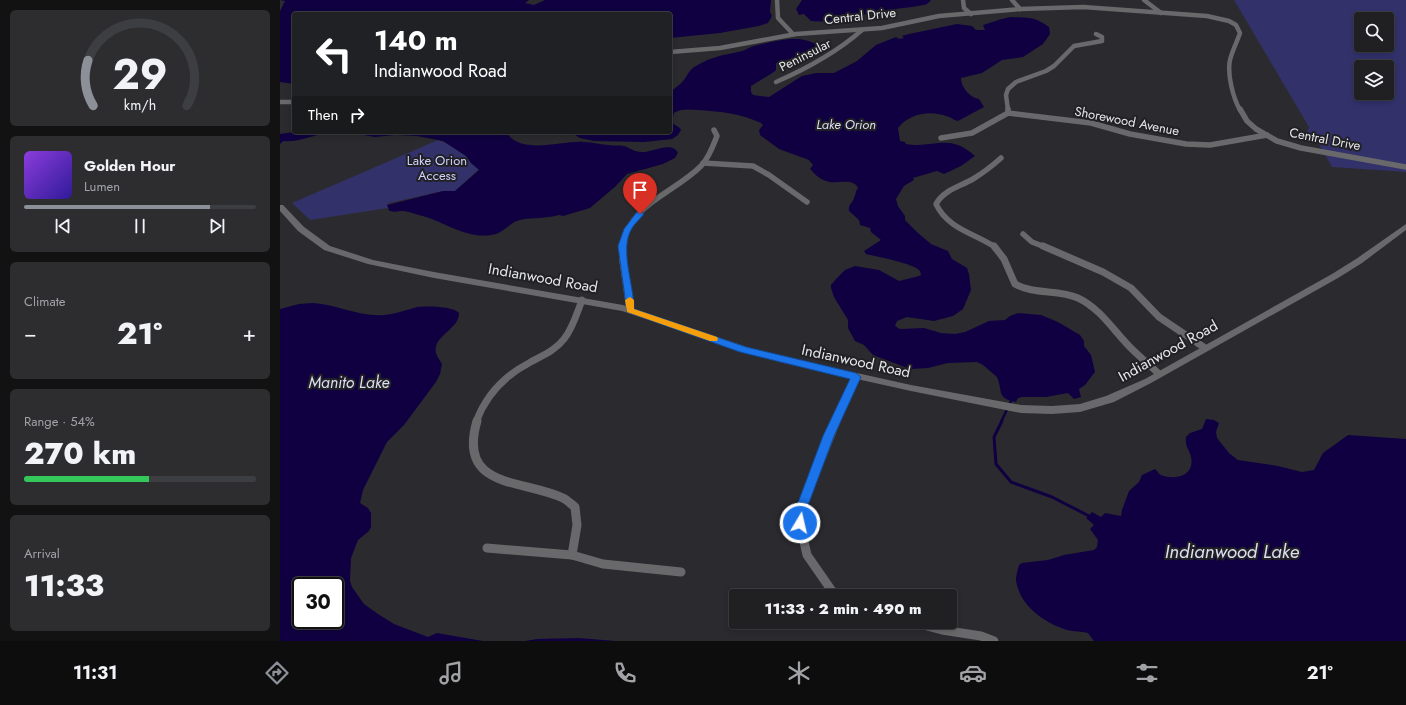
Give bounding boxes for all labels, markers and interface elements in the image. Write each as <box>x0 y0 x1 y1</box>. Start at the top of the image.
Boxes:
street label: Central Drive <box>823 3 897 29</box>
map controls <box>1354 12 1394 100</box>
button: search <box>1354 12 1394 52</box>
text: 140 m <box>374 20 458 61</box>
icon: left <box>308 28 360 80</box>
street label: Peninsular <box>776 34 835 76</box>
text: 29 <box>112 44 168 105</box>
text: Indianwood Road <box>374 58 507 84</box>
button: layers <box>1354 60 1394 100</box>
text: km/h <box>124 95 156 115</box>
street label: Shorewood Avenue <box>1073 102 1181 141</box>
text: Then <box>308 104 338 126</box>
icon: right <box>346 104 368 126</box>
water label: Lake Orion <box>816 115 876 134</box>
street label: Central Drive <box>1288 123 1362 155</box>
park label: Lake Orion Access <box>407 151 467 185</box>
text: Golden Hour <box>84 155 176 177</box>
pin <box>623 173 657 214</box>
text: Lumen <box>84 177 120 196</box>
icon: arrive <box>629 179 651 201</box>
icon: previous <box>52 215 74 237</box>
icon: pause <box>129 215 151 237</box>
icon: next <box>206 215 228 237</box>
street label: Indianwood Road <box>487 258 599 298</box>
text: Climate <box>24 292 65 311</box>
text: 21° <box>117 312 162 355</box>
street label: Indianwood Road <box>1114 315 1222 387</box>
text: − <box>24 317 37 349</box>
text: + <box>242 317 256 349</box>
street label: Indianwood Road <box>800 339 912 383</box>
water label: Manito Lake <box>308 371 390 394</box>
text: Range · 54% <box>24 412 95 431</box>
text: 270 km <box>24 432 136 475</box>
position arrow <box>779 502 821 544</box>
water label: Indianwood Lake <box>1165 538 1300 565</box>
text: Arrival <box>24 544 60 563</box>
text: 11:33 <box>24 564 104 607</box>
speed limit sign: 30 <box>292 577 344 629</box>
text: 11:33 · 2 min · 490 m <box>765 598 921 620</box>
icon: directions <box>263 659 291 687</box>
icon: music <box>437 659 465 687</box>
icon: phone <box>611 659 639 687</box>
icon: climate <box>785 659 813 687</box>
icon: car <box>959 659 987 687</box>
icon: filters <box>1133 659 1161 687</box>
text: 11:31 <box>73 660 117 686</box>
text: 21° <box>1307 660 1333 686</box>

